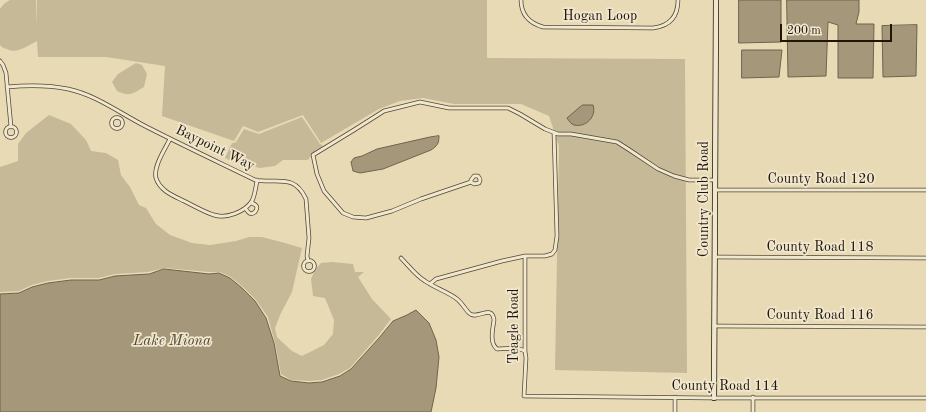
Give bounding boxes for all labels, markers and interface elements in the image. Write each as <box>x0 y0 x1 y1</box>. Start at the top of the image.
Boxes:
street label: Hogan Loop <box>563 8 637 24</box>
scale bar <box>782 16 894 42</box>
text: 200 m <box>787 25 821 37</box>
street label: Baypoint Way <box>173 122 257 174</box>
street label: Country Club Road <box>696 141 712 257</box>
street label: County Road 120 <box>767 171 875 187</box>
street label: County Road 118 <box>766 239 874 255</box>
street label: Teagle Road <box>506 288 522 364</box>
street label: County Road 116 <box>766 307 874 323</box>
water label: Lake Miona <box>133 332 211 350</box>
street label: County Road 114 <box>671 378 779 394</box>

